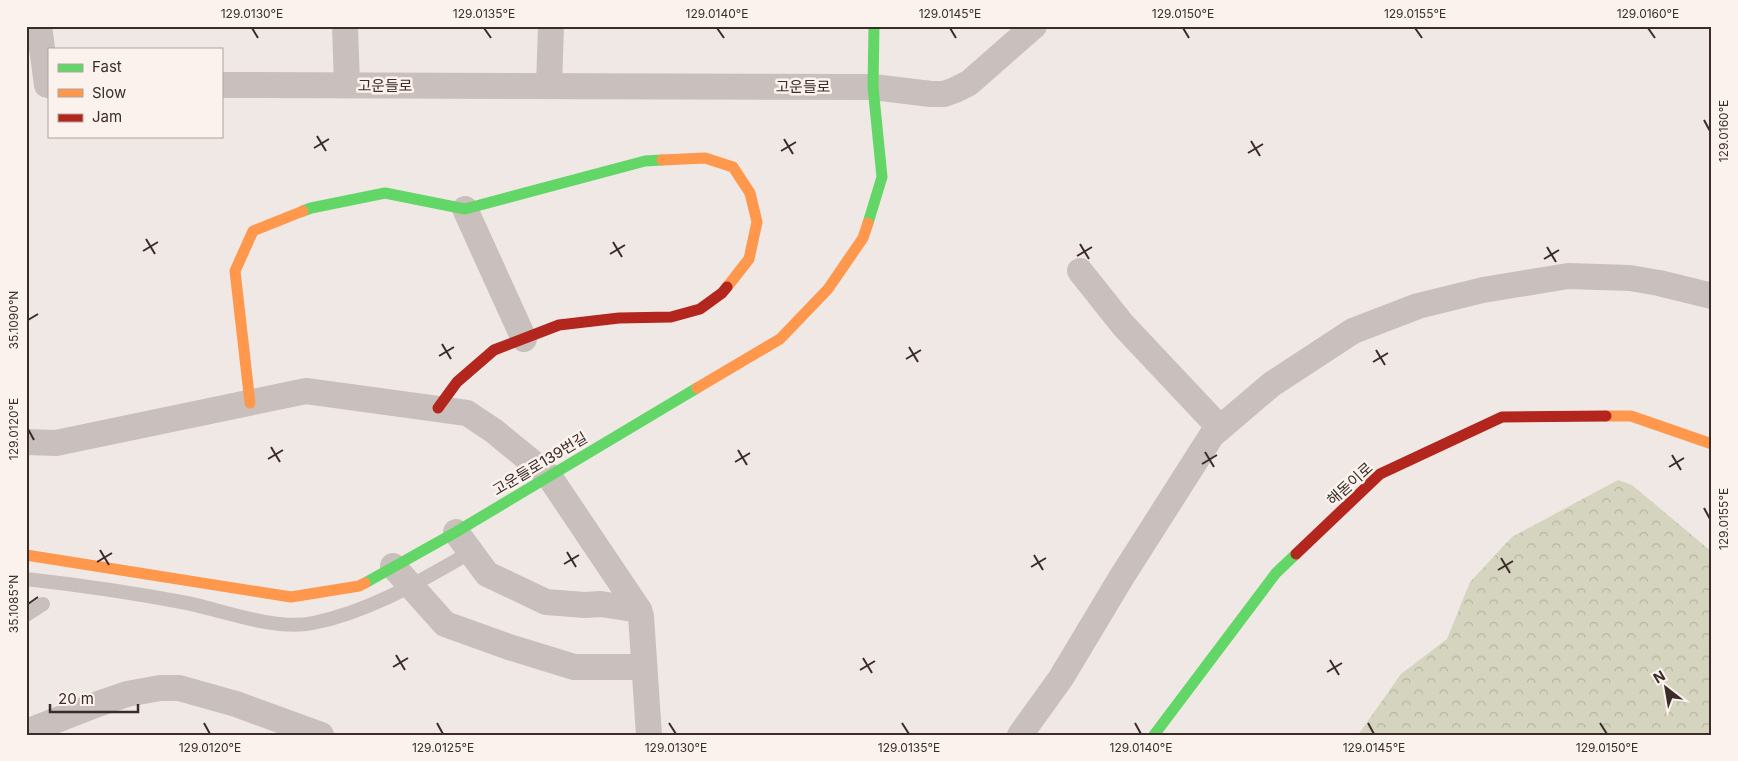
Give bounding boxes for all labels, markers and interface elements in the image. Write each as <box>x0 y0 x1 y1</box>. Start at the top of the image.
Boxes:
text: 129.0130°E <box>221 6 283 21</box>
text: 129.0135°E <box>453 6 515 21</box>
text: 129.0140°E <box>686 6 748 21</box>
text: 129.0145°E <box>919 6 981 21</box>
text: 129.0150°E <box>1152 6 1214 21</box>
text: 129.0155°E <box>1384 6 1446 21</box>
text: 129.0160°E <box>1617 6 1679 21</box>
legend <box>48 48 222 138</box>
text: Fast <box>92 57 122 76</box>
street label: 고운들로 <box>357 76 413 95</box>
street label: 고운들로 <box>775 77 831 96</box>
text: Slow <box>92 83 126 102</box>
text: 129.0160°E <box>1716 100 1731 162</box>
text: Jam <box>92 107 122 126</box>
text: 35.1090°N <box>6 291 21 349</box>
text: 129.0120°E <box>6 398 21 460</box>
street label: 고운들로139번길 <box>489 428 591 499</box>
street label: 해돋이로 <box>1323 458 1377 509</box>
text: 129.0155°E <box>1716 488 1731 550</box>
text: 35.1085°N <box>6 575 21 633</box>
north arrow <box>1640 664 1690 714</box>
text: N <box>1650 666 1668 686</box>
scale bar <box>50 681 138 713</box>
text: 20 m <box>58 689 94 708</box>
text: 129.0120°E <box>179 740 241 755</box>
text: 129.0125°E <box>412 740 474 755</box>
text: 129.0130°E <box>645 740 707 755</box>
text: 129.0135°E <box>878 740 940 755</box>
text: 129.0140°E <box>1110 740 1172 755</box>
text: 129.0145°E <box>1343 740 1405 755</box>
text: 129.0150°E <box>1576 740 1638 755</box>

